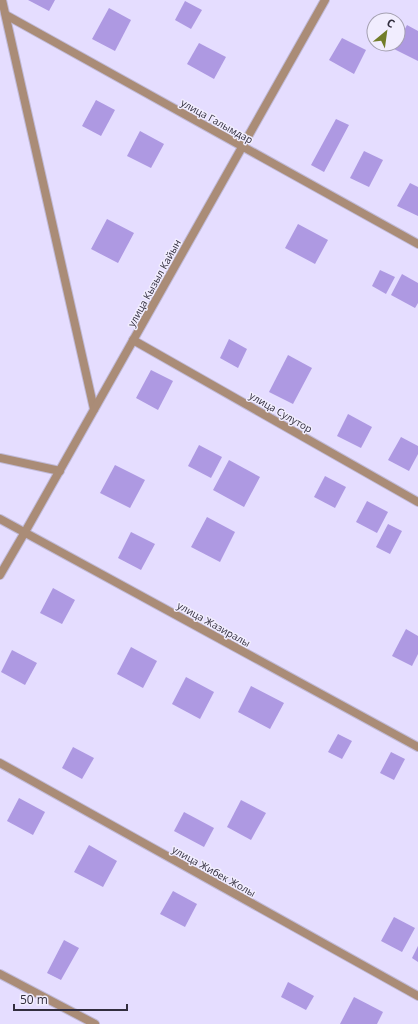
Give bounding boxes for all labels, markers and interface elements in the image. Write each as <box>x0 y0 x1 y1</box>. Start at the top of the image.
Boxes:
north arrow <box>366 12 406 52</box>
text: С <box>384 15 398 31</box>
street label: улица Галымдар <box>178 95 256 147</box>
street label: улица Кызыл Кайын <box>124 237 184 329</box>
street label: улица Сулутор <box>247 388 315 436</box>
street label: улица Жазиралы <box>175 598 253 650</box>
street label: улица Жибек Жолы <box>170 842 258 900</box>
scale bar <box>14 986 127 1012</box>
text: 50 m <box>20 991 48 1008</box>

